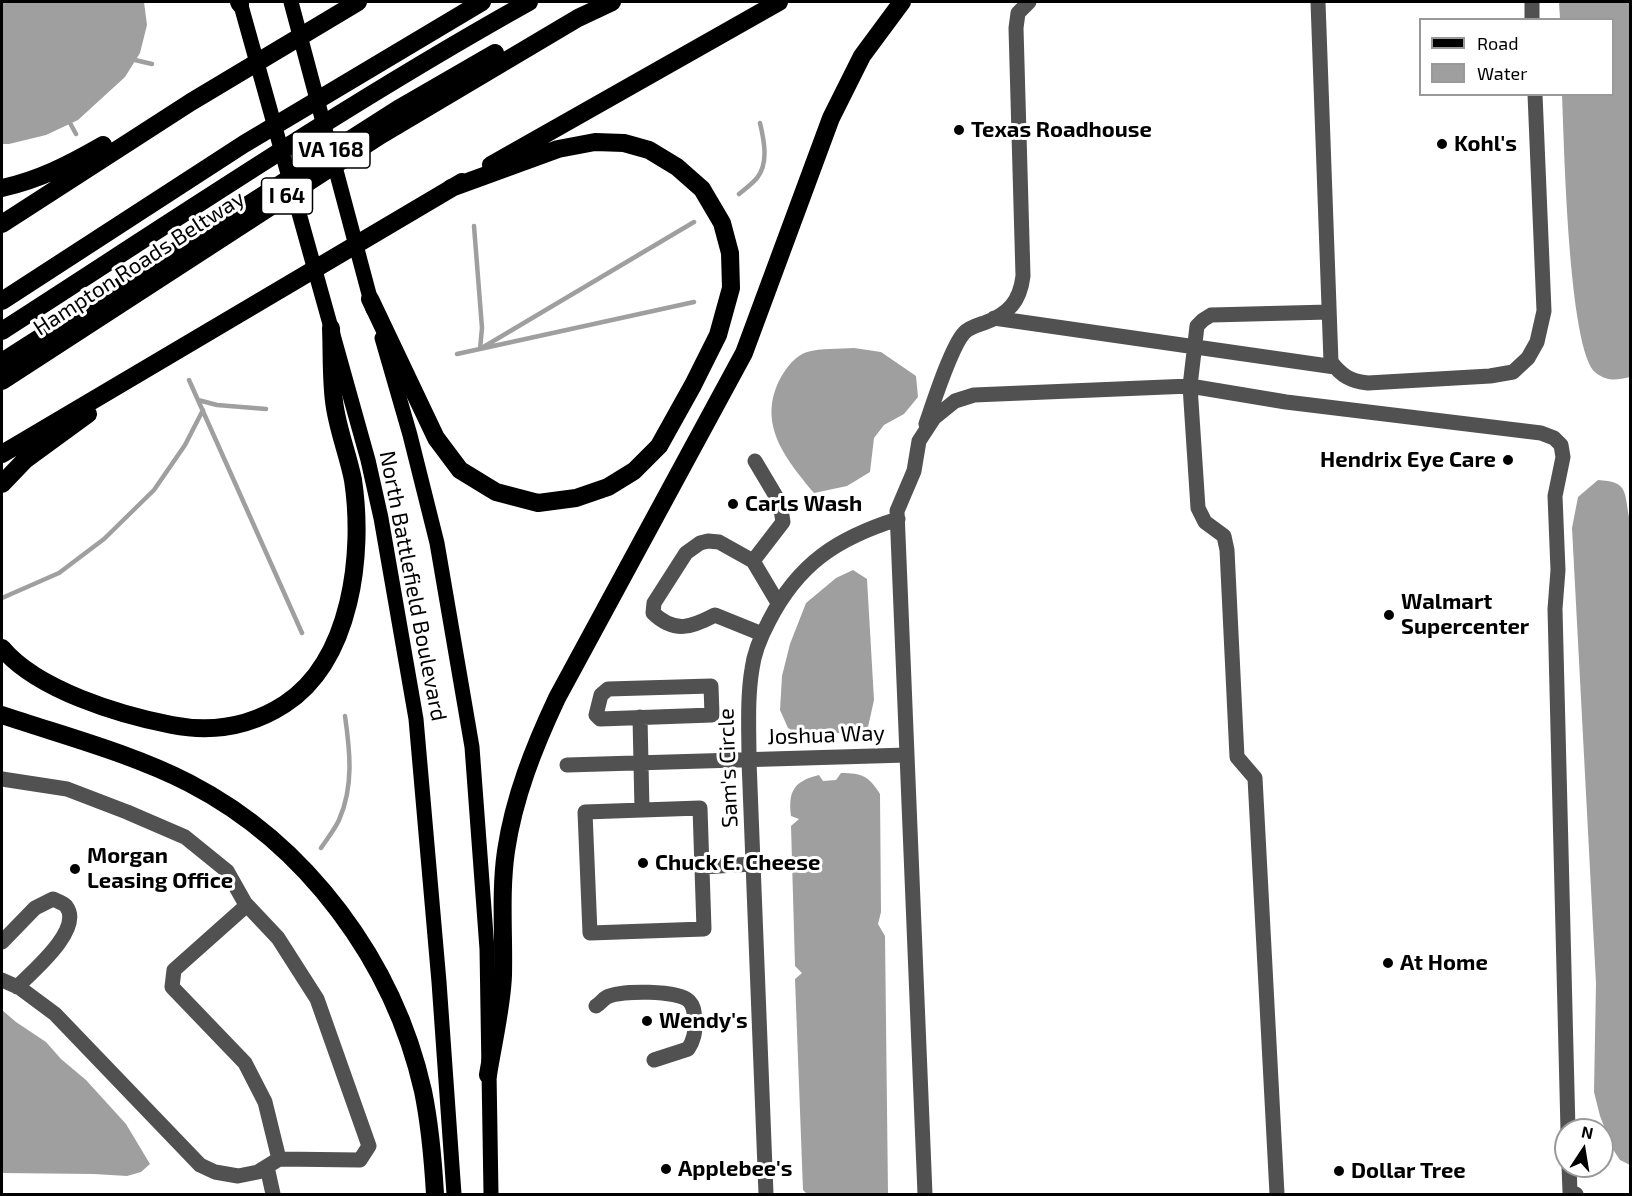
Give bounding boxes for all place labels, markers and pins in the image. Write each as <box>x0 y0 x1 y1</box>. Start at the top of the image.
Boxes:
place label: Texas Roadhouse <box>971 117 1152 143</box>
marker: Texas Roadhouse <box>952 123 966 137</box>
place label: Kohl's <box>1454 131 1517 157</box>
marker: Kohl's <box>1435 137 1449 151</box>
place label: Hendrix Eye Care <box>1320 447 1496 473</box>
marker: Hendrix Eye Care <box>1501 453 1515 467</box>
place label: Carls Wash <box>745 491 862 517</box>
marker: Carls Wash <box>726 497 740 511</box>
place label: Walmart Supercenter <box>1401 589 1529 640</box>
marker: Walmart Supercenter <box>1382 608 1396 622</box>
place label: Morgan Leasing Office <box>87 843 233 894</box>
place label: Chuck E. Cheese <box>655 850 820 876</box>
marker: Chuck E. Cheese <box>636 856 650 870</box>
marker: Morgan Leasing Office <box>68 862 82 876</box>
place label: At Home <box>1400 950 1488 976</box>
marker: At Home <box>1381 956 1395 970</box>
place label: Wendy's <box>659 1008 748 1034</box>
marker: Wendy's <box>640 1014 654 1028</box>
place label: Applebee's <box>678 1156 792 1182</box>
place label: Dollar Tree <box>1351 1158 1466 1184</box>
marker: Applebee's <box>659 1162 673 1176</box>
marker: Dollar Tree <box>1332 1164 1346 1178</box>

